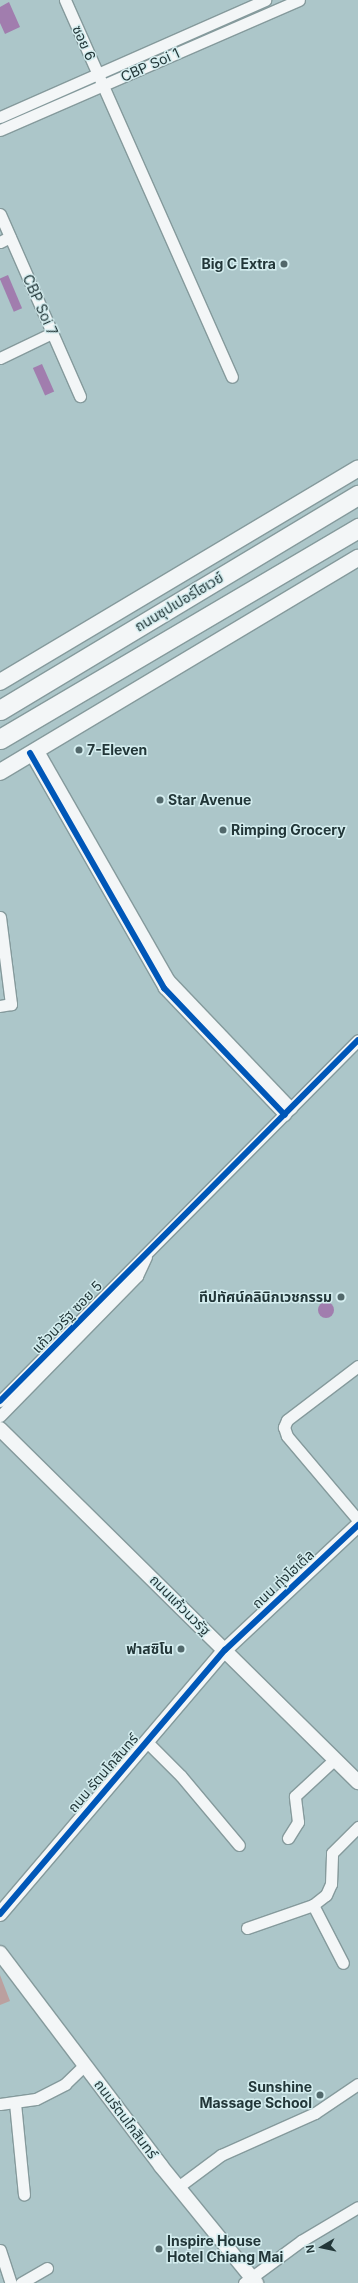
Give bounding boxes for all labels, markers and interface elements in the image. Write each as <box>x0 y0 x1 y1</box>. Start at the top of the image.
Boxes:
street label: ซอย 6 <box>69 23 99 63</box>
street label: CBP Soi 1 <box>118 45 182 85</box>
place label: Big C Extra <box>202 256 276 272</box>
marker: Big C Extra <box>279 259 289 269</box>
street label: CBP Soi 7 <box>19 272 61 338</box>
street label: ถนนซุปเปอร์ไฮเวย์ <box>132 569 226 635</box>
place label: 7-Eleven <box>87 742 147 758</box>
marker: 7-Eleven <box>74 745 84 755</box>
place label: Star Avenue <box>168 792 251 808</box>
marker: Star Avenue <box>155 795 165 805</box>
place label: Rimping Grocery <box>231 822 346 838</box>
marker: Rimping Grocery <box>218 825 228 835</box>
street label: แก้วนวรัฐ ซอย 5 <box>28 1277 106 1357</box>
place label: ทีปทัศน์คลินิกเวชกรรม <box>199 1289 332 1305</box>
marker: ทีปทัศน์คลินิกเวชกรรม <box>335 1291 347 1303</box>
street label: ถนน ทุ่งโฮเต็ล <box>249 1546 317 1612</box>
street label: ถนนแก้วนวรัฐ <box>146 1571 214 1639</box>
place label: ฟาสซิโน <box>126 1641 173 1657</box>
marker: ฟาสซิโน <box>176 1644 186 1654</box>
street label: ถนน รัตนโกสินทร์ <box>64 1730 142 1816</box>
street label: ถนนรัตนโกสินทร์ <box>91 2076 161 2162</box>
place label: Sunshine Massage School <box>199 2079 312 2112</box>
marker: Sunshine Massage School <box>315 2090 325 2100</box>
north arrow <box>302 2227 342 2267</box>
place label: Inspire House Hotel Chiang Mai <box>167 2233 283 2266</box>
marker: Inspire House Hotel Chiang Mai <box>154 2244 164 2254</box>
text: N <box>303 2244 318 2254</box>

